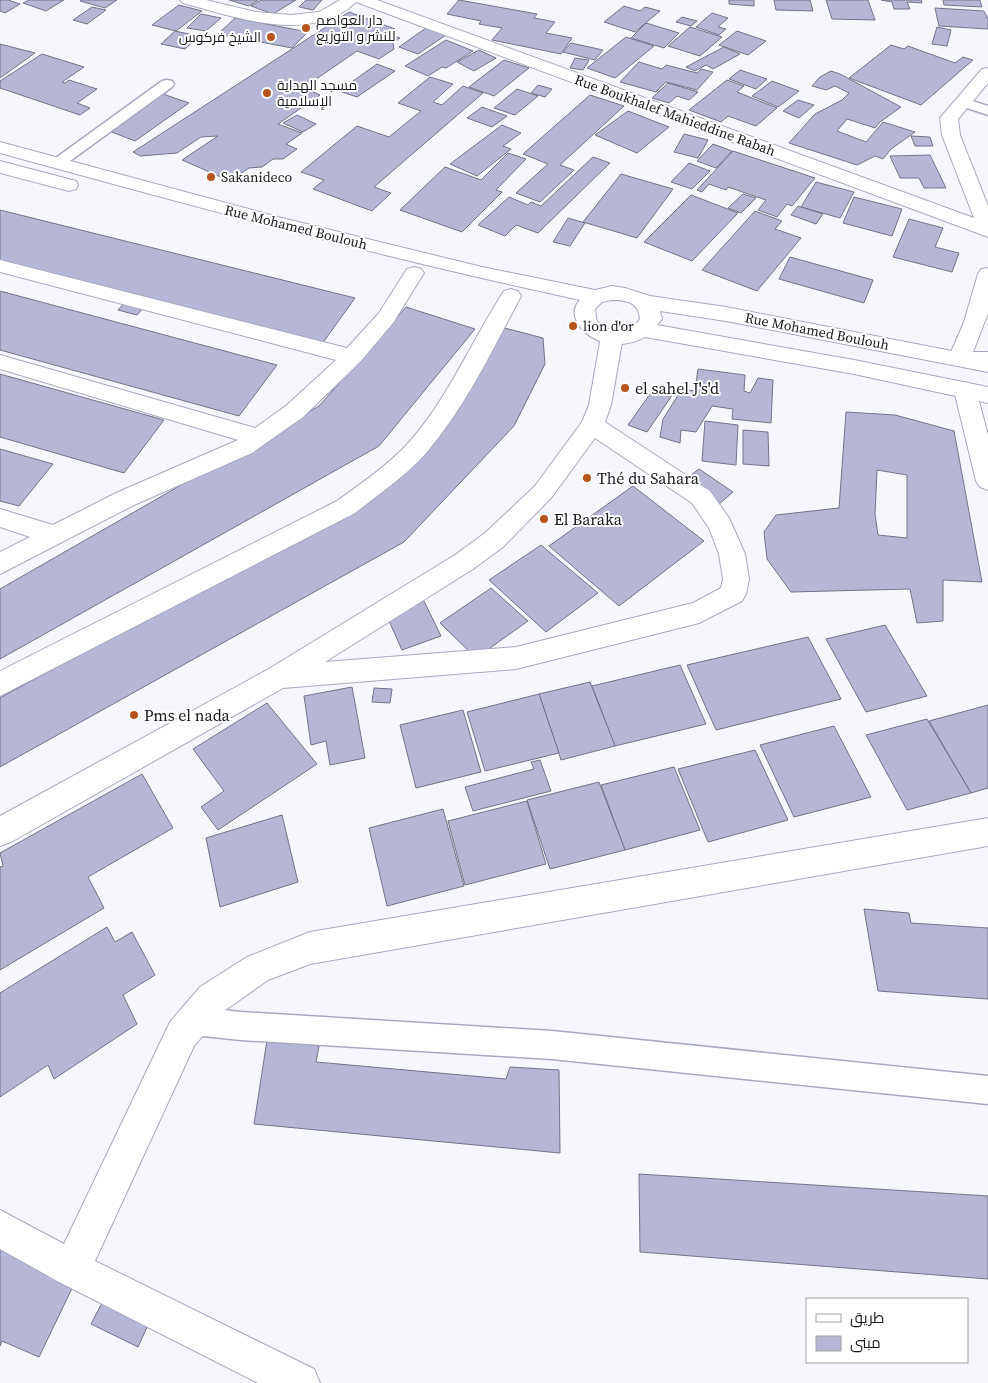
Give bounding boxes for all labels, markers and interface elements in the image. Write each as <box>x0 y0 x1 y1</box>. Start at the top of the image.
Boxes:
place label: دار العواصم للنشر و التوزيع <box>316 10 396 46</box>
marker: دار العواصم للنشر و التوزيع <box>300 22 312 34</box>
place label: الشيخ فركوس <box>179 27 261 47</box>
marker: الشيخ فركوس <box>265 31 277 43</box>
street label: Rue Boukhalef Mahieddine Rabah <box>572 69 778 161</box>
place label: مسجد الهداية الإسلامية <box>277 75 357 111</box>
marker: مسجد الهداية الإسلامية <box>261 87 273 99</box>
place label: Sakanideco <box>221 167 293 187</box>
marker: Sakanideco <box>205 171 217 183</box>
street label: Rue Mohamed Boulouh <box>222 200 370 254</box>
street label: Rue Mohamed Boulouh <box>743 307 891 355</box>
place label: lion d'or <box>583 316 634 336</box>
marker: lion d'or <box>567 320 579 332</box>
place label: el sahel J's'd <box>635 377 719 399</box>
marker: el sahel J's'd <box>619 382 631 394</box>
place label: Thé du Sahara <box>597 467 700 489</box>
marker: Thé du Sahara <box>581 472 593 484</box>
place label: El Baraka <box>554 508 623 530</box>
marker: El Baraka <box>538 513 550 525</box>
place label: Pms el nada <box>144 704 231 726</box>
marker: Pms el nada <box>128 709 140 721</box>
legend <box>806 1298 968 1363</box>
text: طريق <box>850 1307 884 1328</box>
text: مبنى <box>850 1332 881 1353</box>

